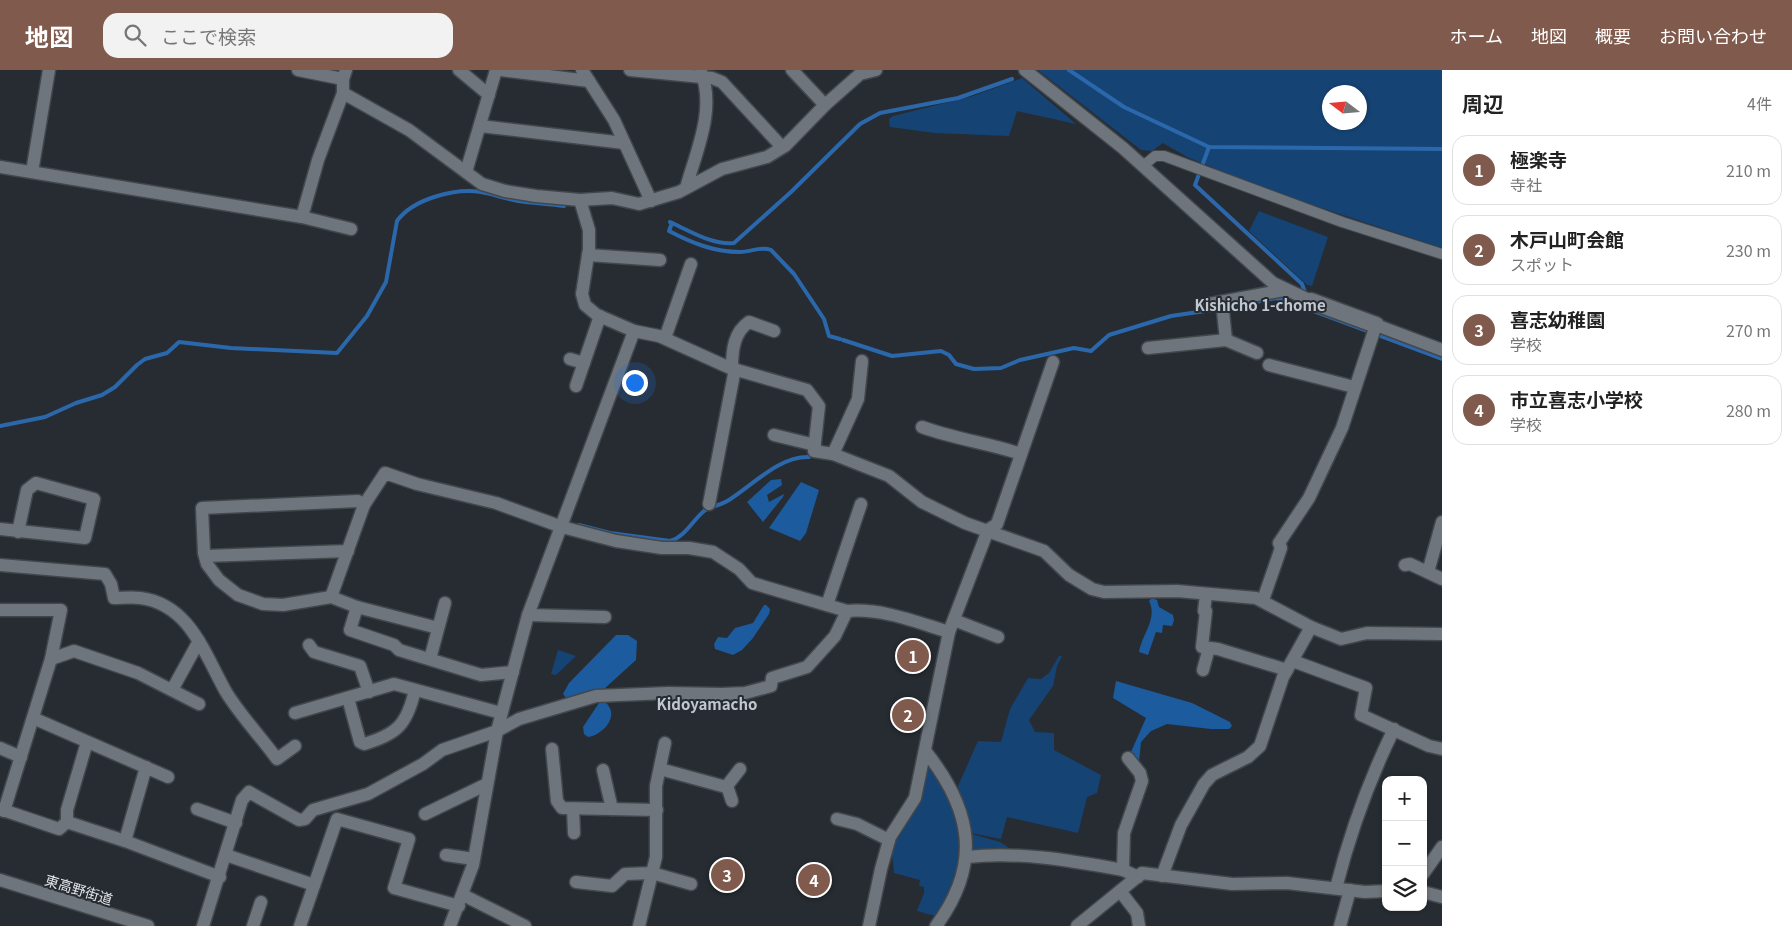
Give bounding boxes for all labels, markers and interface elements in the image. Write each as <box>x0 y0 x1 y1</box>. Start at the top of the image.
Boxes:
search box <box>103 13 453 58</box>
text: 地図 <box>25 18 73 53</box>
icon: search <box>121 21 149 49</box>
text: ここで検索 <box>161 22 256 49</box>
text: ホーム <box>1450 22 1503 48</box>
text: 地図 <box>1531 22 1567 48</box>
text: 概要 <box>1595 22 1631 48</box>
text: お問い合わせ <box>1659 22 1767 48</box>
north arrow <box>1322 85 1367 130</box>
text: 周辺 <box>1462 88 1504 118</box>
text: 4件 <box>1747 91 1772 115</box>
text: 極楽寺 <box>1510 145 1567 172</box>
text: 1 <box>1474 158 1484 182</box>
text: 210 m <box>1726 158 1771 182</box>
text: 寺社 <box>1510 172 1542 196</box>
text: 木戸山町会館 <box>1510 225 1624 252</box>
text: 2 <box>1474 238 1484 262</box>
text: 230 m <box>1726 238 1771 262</box>
text: スポット <box>1510 252 1574 276</box>
district label: Kishicho 1-chome <box>1194 294 1326 315</box>
text: 喜志幼稚園 <box>1510 305 1605 332</box>
text: 3 <box>1474 318 1484 342</box>
text: 270 m <box>1726 318 1771 342</box>
text: 学校 <box>1510 332 1542 356</box>
your location <box>622 370 648 396</box>
text: 市立喜志小学校 <box>1510 385 1643 412</box>
text: 4 <box>1474 398 1484 422</box>
text: 280 m <box>1726 398 1771 422</box>
text: 学校 <box>1510 412 1542 436</box>
pin: 1 <box>897 637 929 675</box>
district label: Kidoyamacho <box>657 693 757 714</box>
pin: 2 <box>892 696 924 734</box>
map controls <box>1382 776 1427 911</box>
button: + <box>1382 776 1427 821</box>
button: − <box>1382 821 1427 866</box>
pin: 3 <box>711 856 743 894</box>
pin: 4 <box>798 861 830 899</box>
button: layers <box>1382 866 1427 911</box>
street label: 東高野街道 <box>43 869 115 909</box>

